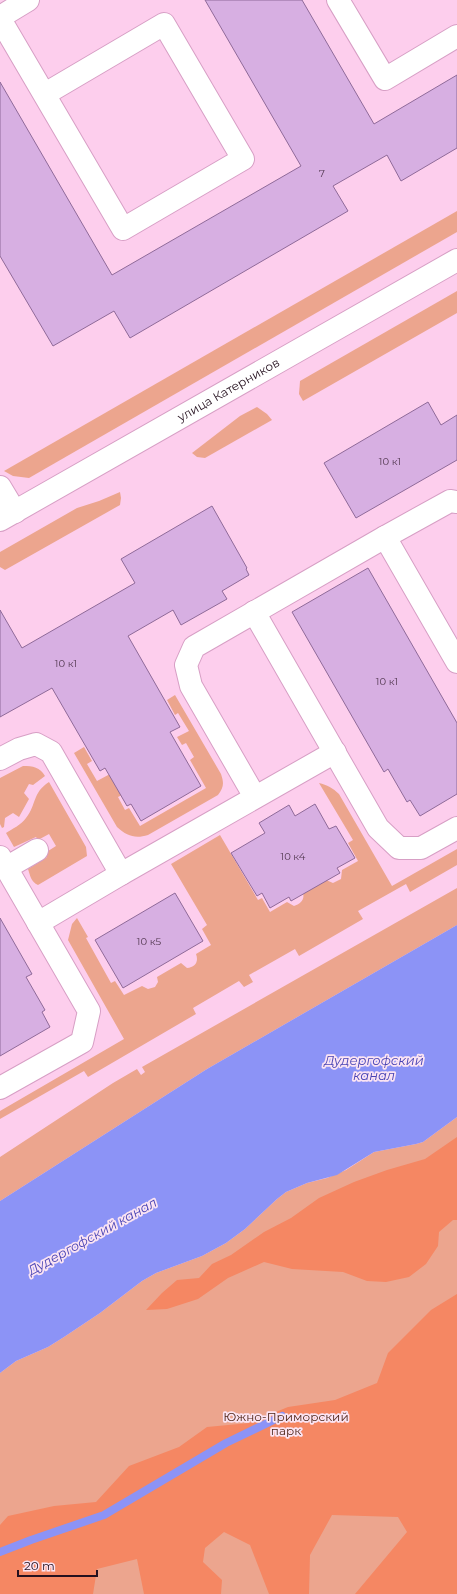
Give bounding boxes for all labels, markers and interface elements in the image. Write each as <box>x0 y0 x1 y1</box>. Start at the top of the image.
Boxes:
house number: 7 <box>319 167 325 180</box>
street label: улица Катерников <box>174 355 282 425</box>
house number: 10 к1 <box>379 455 401 468</box>
house number: 10 к1 <box>55 657 77 670</box>
house number: 10 к1 <box>376 675 398 688</box>
house number: 10 к4 <box>281 850 306 863</box>
house number: 10 к5 <box>137 935 161 948</box>
water label: Дудергофский канал <box>323 1052 424 1083</box>
water label: Дудергофский канал <box>24 1194 159 1279</box>
park label: Южно-Приморский парк <box>223 1409 349 1438</box>
scale bar <box>18 1552 97 1578</box>
text: 20 m <box>24 1558 55 1573</box>

